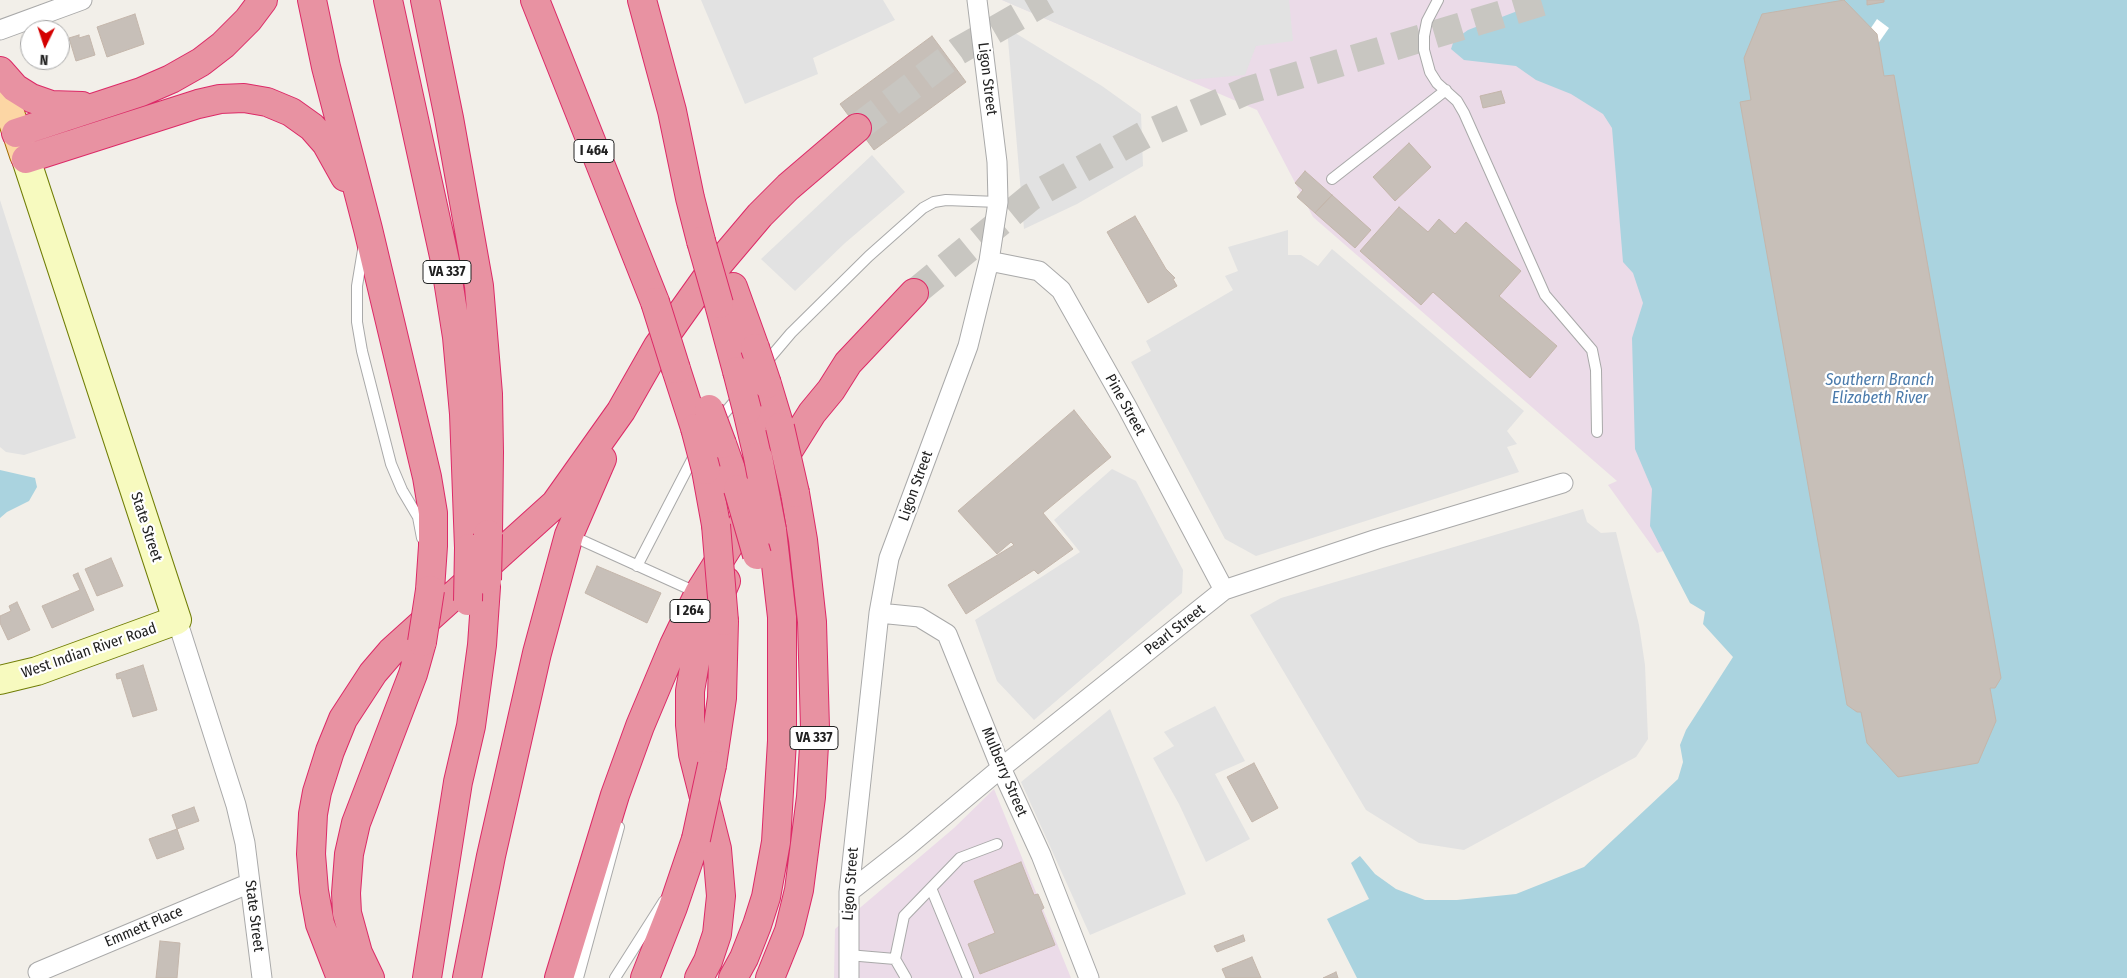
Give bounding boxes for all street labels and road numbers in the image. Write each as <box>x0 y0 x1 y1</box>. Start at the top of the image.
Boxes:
street label: Ligon Street <box>974 41 1000 117</box>
road number: I 464 <box>574 140 614 162</box>
road number: VA 337 <box>423 260 471 284</box>
street label: Pine Street <box>1101 371 1149 439</box>
street label: Ligon Street <box>895 448 937 524</box>
street label: State Street <box>126 490 166 564</box>
road number: I 264 <box>670 600 710 622</box>
street label: Pearl Street <box>1141 601 1209 659</box>
street label: West Indian River Road <box>19 619 159 683</box>
street label: Mulberry Street <box>977 725 1031 819</box>
road number: VA 337 <box>790 726 838 750</box>
street label: Ligon Street <box>839 847 863 921</box>
street label: State Street <box>241 879 267 953</box>
street label: Emmett Place <box>102 902 186 952</box>

